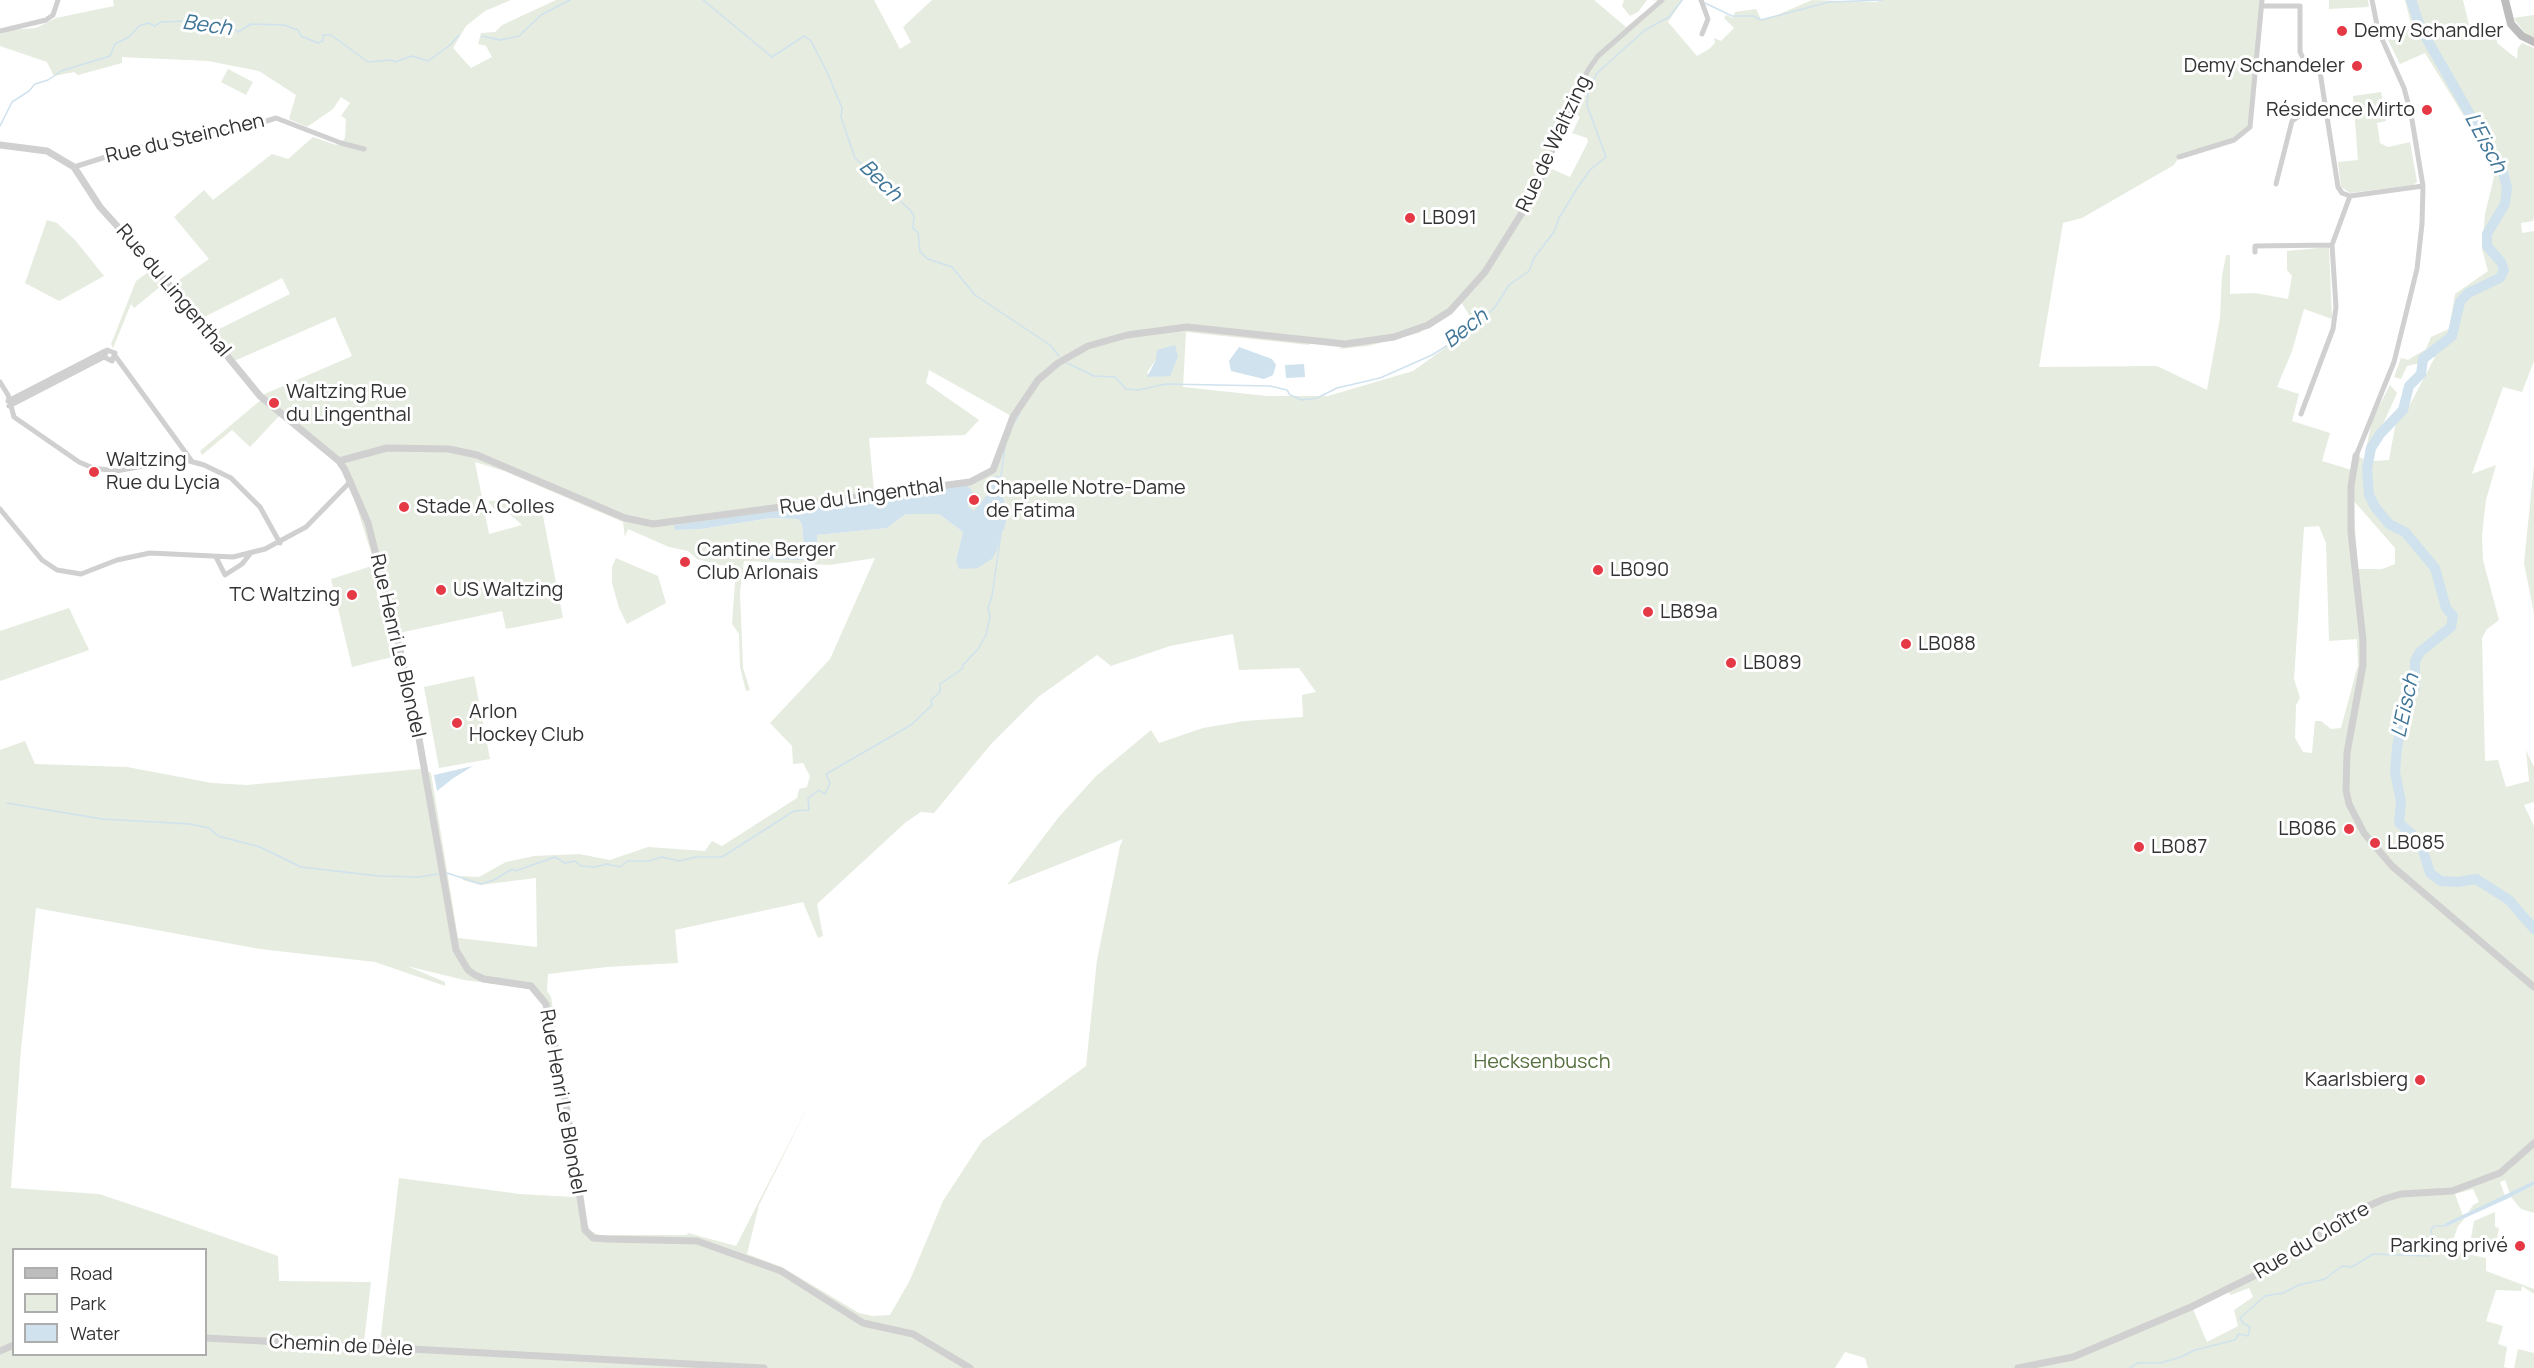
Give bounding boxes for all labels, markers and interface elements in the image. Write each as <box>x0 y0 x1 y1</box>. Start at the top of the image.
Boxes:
water label: Bech <box>181 10 233 42</box>
place label: Demy Schandler <box>2354 19 2504 43</box>
marker: Demy Schandler <box>2335 24 2349 38</box>
place label: Demy Schandeler <box>2184 54 2345 78</box>
marker: Demy Schandeler <box>2350 59 2364 73</box>
street label: Rue de Waltzing <box>1512 72 1596 216</box>
place label: Résidence Mirto <box>2266 98 2415 122</box>
marker: Résidence Mirto <box>2420 103 2434 117</box>
street label: Rue du Steinchen <box>103 109 267 169</box>
water label: L'Eisch <box>2459 109 2511 177</box>
water label: Bech <box>854 155 906 207</box>
place label: LB091 <box>1422 206 1477 230</box>
marker: LB091 <box>1403 211 1417 225</box>
street label: Rue du Lingenthal <box>111 220 235 362</box>
water label: Bech <box>1439 304 1493 354</box>
place label: Waltzing Rue du Lingenthal <box>286 380 411 427</box>
marker: Waltzing Rue du Lingenthal <box>267 396 281 410</box>
place label: Waltzing Rue du Lycia <box>106 448 220 495</box>
marker: Waltzing Rue du Lycia <box>87 465 101 479</box>
street label: Rue du Lingenthal <box>778 474 946 520</box>
place label: Chapelle Notre-Dame de Fatima <box>986 476 1186 523</box>
marker: Chapelle Notre-Dame de Fatima <box>967 493 981 507</box>
place label: Stade A. Colles <box>416 495 554 519</box>
marker: Stade A. Colles <box>397 500 411 514</box>
place label: Cantine Berger Club Arlonais <box>697 538 836 585</box>
street label: Rue Henri Le Blondel <box>364 552 430 740</box>
marker: Cantine Berger Club Arlonais <box>678 555 692 569</box>
place label: LB090 <box>1610 558 1669 582</box>
marker: LB090 <box>1591 563 1605 577</box>
place label: US Waltzing <box>453 578 563 602</box>
place label: TC Waltzing <box>229 583 340 607</box>
marker: US Waltzing <box>434 583 448 597</box>
marker: TC Waltzing <box>345 588 359 602</box>
place label: LB89a <box>1660 600 1718 624</box>
marker: LB89a <box>1641 605 1655 619</box>
place label: LB088 <box>1918 632 1976 656</box>
marker: LB088 <box>1899 637 1913 651</box>
place label: LB089 <box>1743 651 1802 675</box>
marker: LB089 <box>1724 656 1738 670</box>
water label: L'Eisch <box>2387 672 2425 740</box>
place label: Arlon Hockey Club <box>469 700 584 747</box>
marker: Arlon Hockey Club <box>450 716 464 730</box>
place label: LB086 <box>2278 817 2337 841</box>
marker: LB086 <box>2342 822 2356 836</box>
place label: LB085 <box>2387 831 2445 855</box>
place label: LB087 <box>2151 835 2207 859</box>
marker: LB085 <box>2368 836 2382 850</box>
marker: LB087 <box>2132 840 2146 854</box>
street label: Rue Henri Le Blondel <box>534 1007 590 1197</box>
park label: Hecksenbusch <box>1473 1050 1611 1074</box>
place label: Kaarlsbierg <box>2305 1068 2408 1092</box>
marker: Kaarlsbierg <box>2413 1073 2427 1087</box>
street label: Rue du Cloître <box>2250 1197 2374 1285</box>
place label: Parking privé <box>2390 1234 2508 1258</box>
marker: Parking privé <box>2513 1239 2527 1253</box>
legend <box>12 1248 207 1356</box>
text: Road <box>70 1261 113 1285</box>
text: Park <box>70 1291 106 1315</box>
text: Water <box>70 1321 120 1345</box>
street label: Chemin de Dèle <box>268 1330 414 1362</box>

